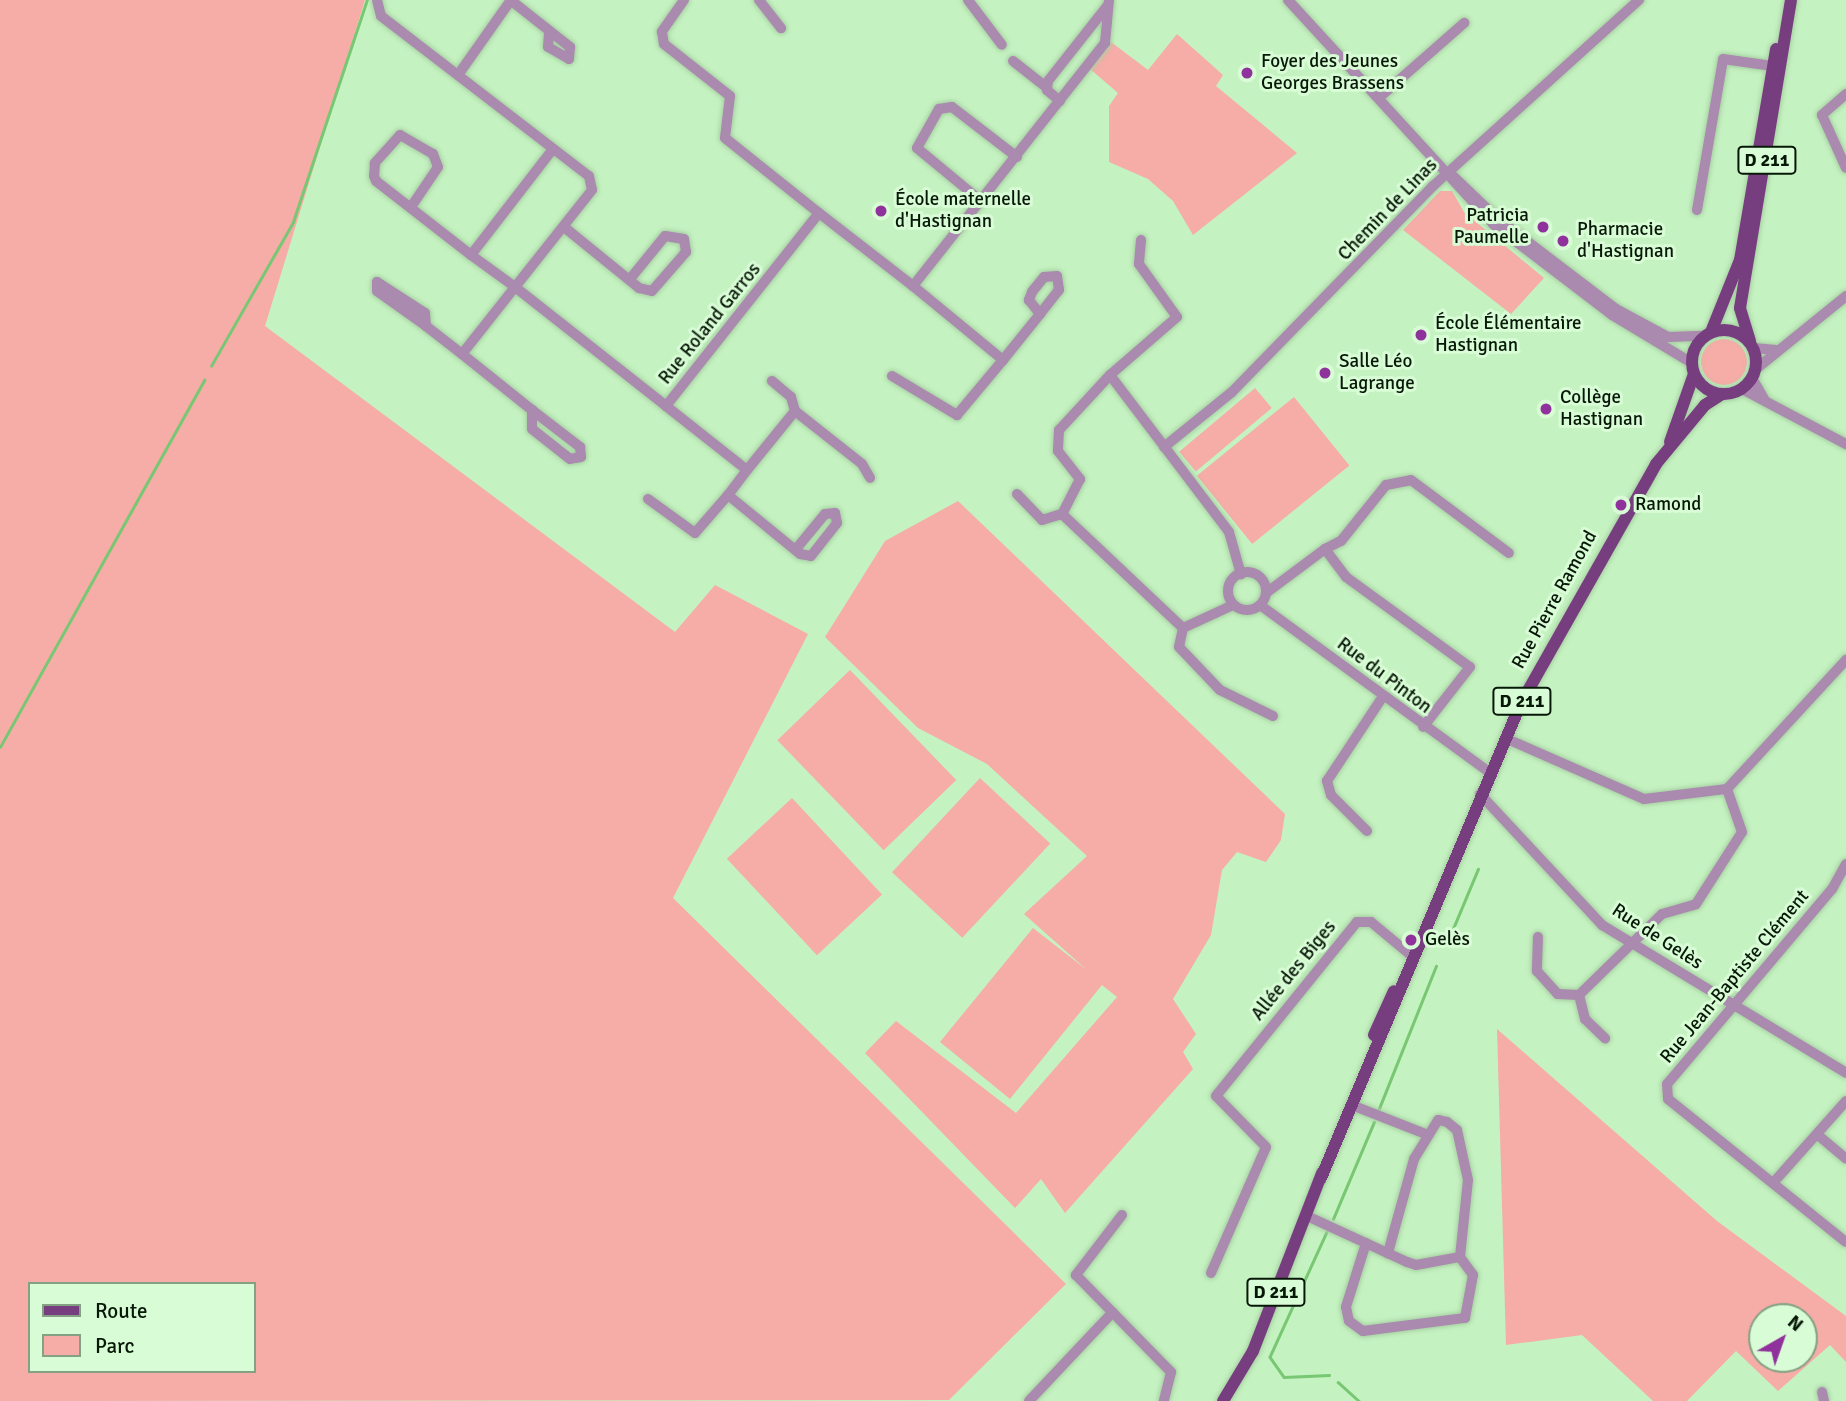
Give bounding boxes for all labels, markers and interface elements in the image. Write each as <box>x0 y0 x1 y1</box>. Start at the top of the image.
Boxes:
place label: Foyer des Jeunes Georges Brassens <box>1261 51 1404 95</box>
marker: Foyer des Jeunes Georges Brassens <box>1239 65 1255 81</box>
road number: D 211 <box>1737 146 1797 174</box>
street label: Chemin de Linas <box>1334 154 1442 266</box>
place label: École maternelle d'Hastignan <box>895 189 1031 233</box>
marker: École maternelle d'Hastignan <box>873 203 889 219</box>
place label: Patricia Paumelle <box>1454 205 1529 249</box>
marker: Patricia Paumelle <box>1535 219 1551 235</box>
place label: Pharmacie d'Hastignan <box>1577 219 1674 263</box>
marker: Pharmacie d'Hastignan <box>1555 233 1571 249</box>
street label: Rue Roland Garros <box>654 259 766 389</box>
place label: École Élémentaire Hastignan <box>1435 313 1582 357</box>
marker: École Élémentaire Hastignan <box>1413 327 1429 343</box>
place label: Salle Léo Lagrange <box>1339 351 1415 395</box>
marker: Salle Léo Lagrange <box>1317 365 1333 381</box>
place label: Collège Hastignan <box>1560 387 1643 431</box>
marker: Collège Hastignan <box>1538 401 1554 417</box>
place label: Ramond <box>1635 494 1701 516</box>
marker: Ramond <box>1613 497 1629 513</box>
street label: Rue Pierre Ramond <box>1508 527 1602 673</box>
street label: Rue du Pinton <box>1332 633 1436 719</box>
road number: D 211 <box>1492 686 1552 716</box>
street label: Rue Jean-Baptiste Clément <box>1656 886 1814 1068</box>
street label: Rue de Gelès <box>1607 899 1707 975</box>
street label: Allée des Biges <box>1247 916 1341 1026</box>
place label: Gelès <box>1425 929 1470 951</box>
marker: Gelès <box>1403 932 1419 948</box>
road number: D 211 <box>1246 1278 1306 1307</box>
legend <box>28 1282 256 1373</box>
text: Route <box>95 1298 147 1324</box>
north arrow <box>1748 1303 1818 1373</box>
text: N <box>1782 1310 1808 1337</box>
text: Parc <box>95 1333 134 1359</box>

